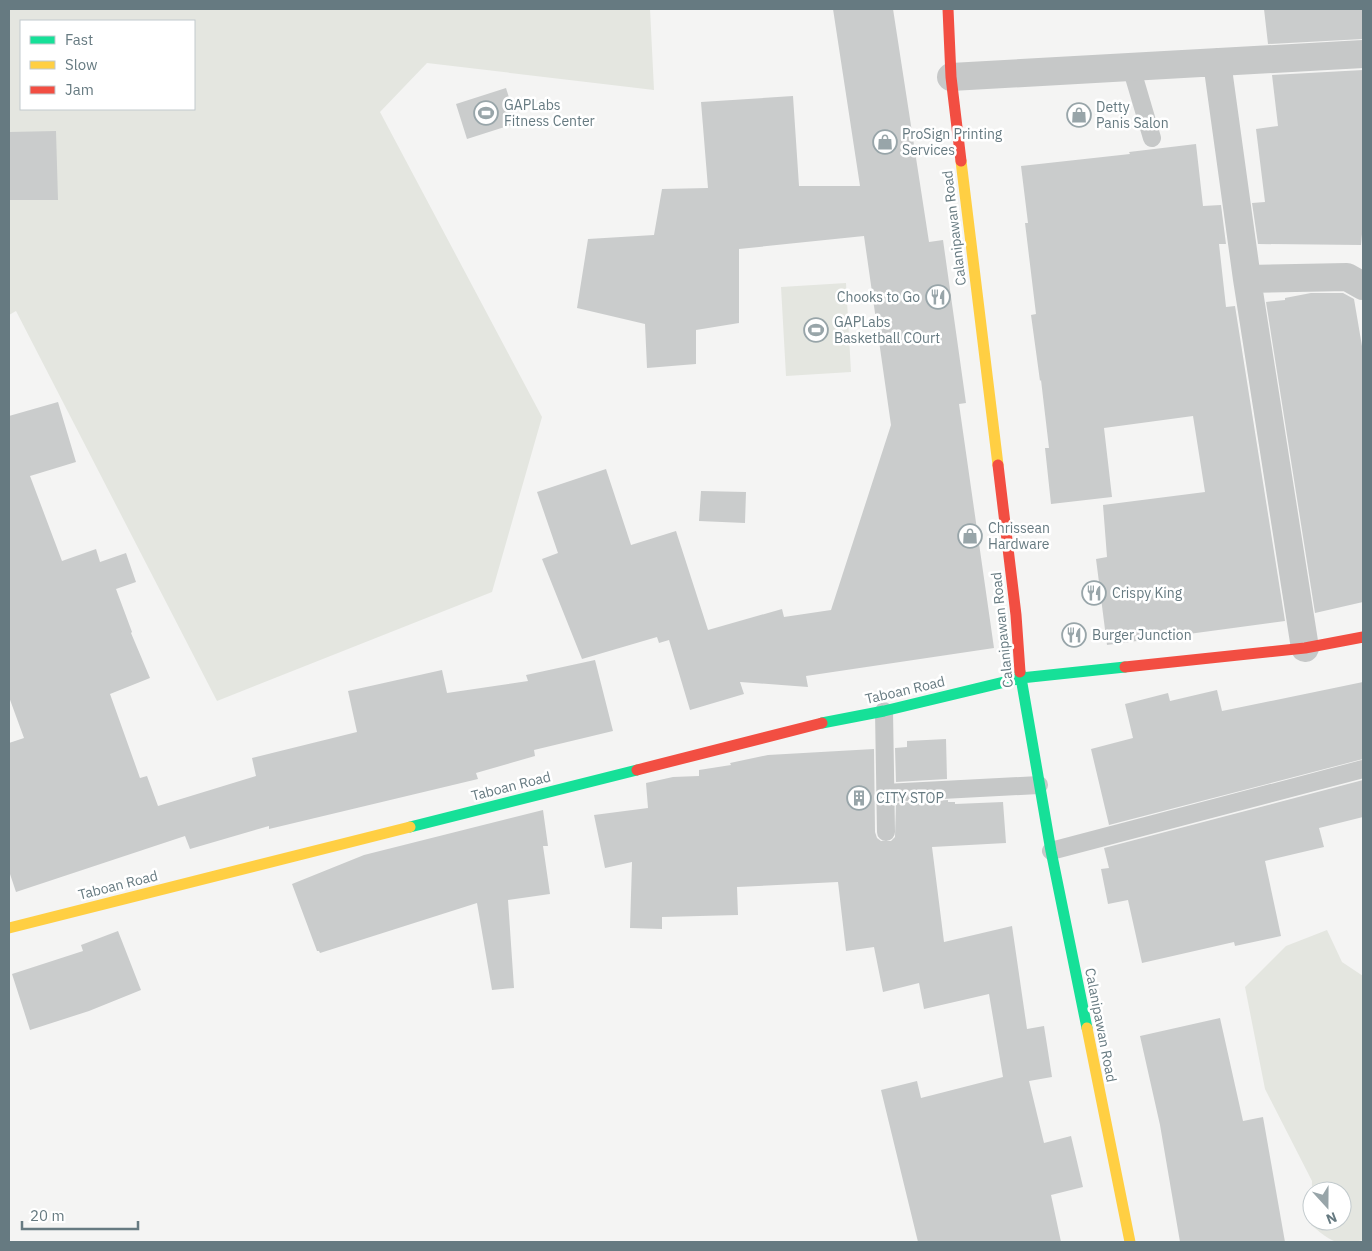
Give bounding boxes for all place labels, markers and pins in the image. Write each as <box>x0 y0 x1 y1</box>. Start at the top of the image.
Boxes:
place label: GAPLabs Fitness Center <box>504 96 595 130</box>
place label: Detty Panis Salon <box>1096 98 1169 132</box>
sports icon: GAPLabs Fitness Center <box>473 100 499 126</box>
shop icon: Detty Panis Salon <box>1066 102 1092 128</box>
place label: ProSign Printing Services <box>902 125 1003 159</box>
shop icon: ProSign Printing Services <box>872 129 898 155</box>
restaurant icon: Chooks to Go <box>925 284 951 310</box>
place label: Chooks to Go <box>837 288 920 306</box>
place label: GAPLabs Basketball COurt <box>834 313 940 347</box>
sports icon: GAPLabs Basketball COurt <box>803 317 829 343</box>
place label: Chrissean Hardware <box>988 519 1050 553</box>
shop icon: Chrissean Hardware <box>957 523 983 549</box>
restaurant icon: Crispy King <box>1081 580 1107 606</box>
place label: Crispy King <box>1112 584 1183 602</box>
restaurant icon: Burger Junction <box>1061 622 1087 648</box>
place label: Burger Junction <box>1092 626 1192 644</box>
building icon: CITY STOP <box>846 785 872 811</box>
place label: CITY STOP <box>876 789 944 807</box>

